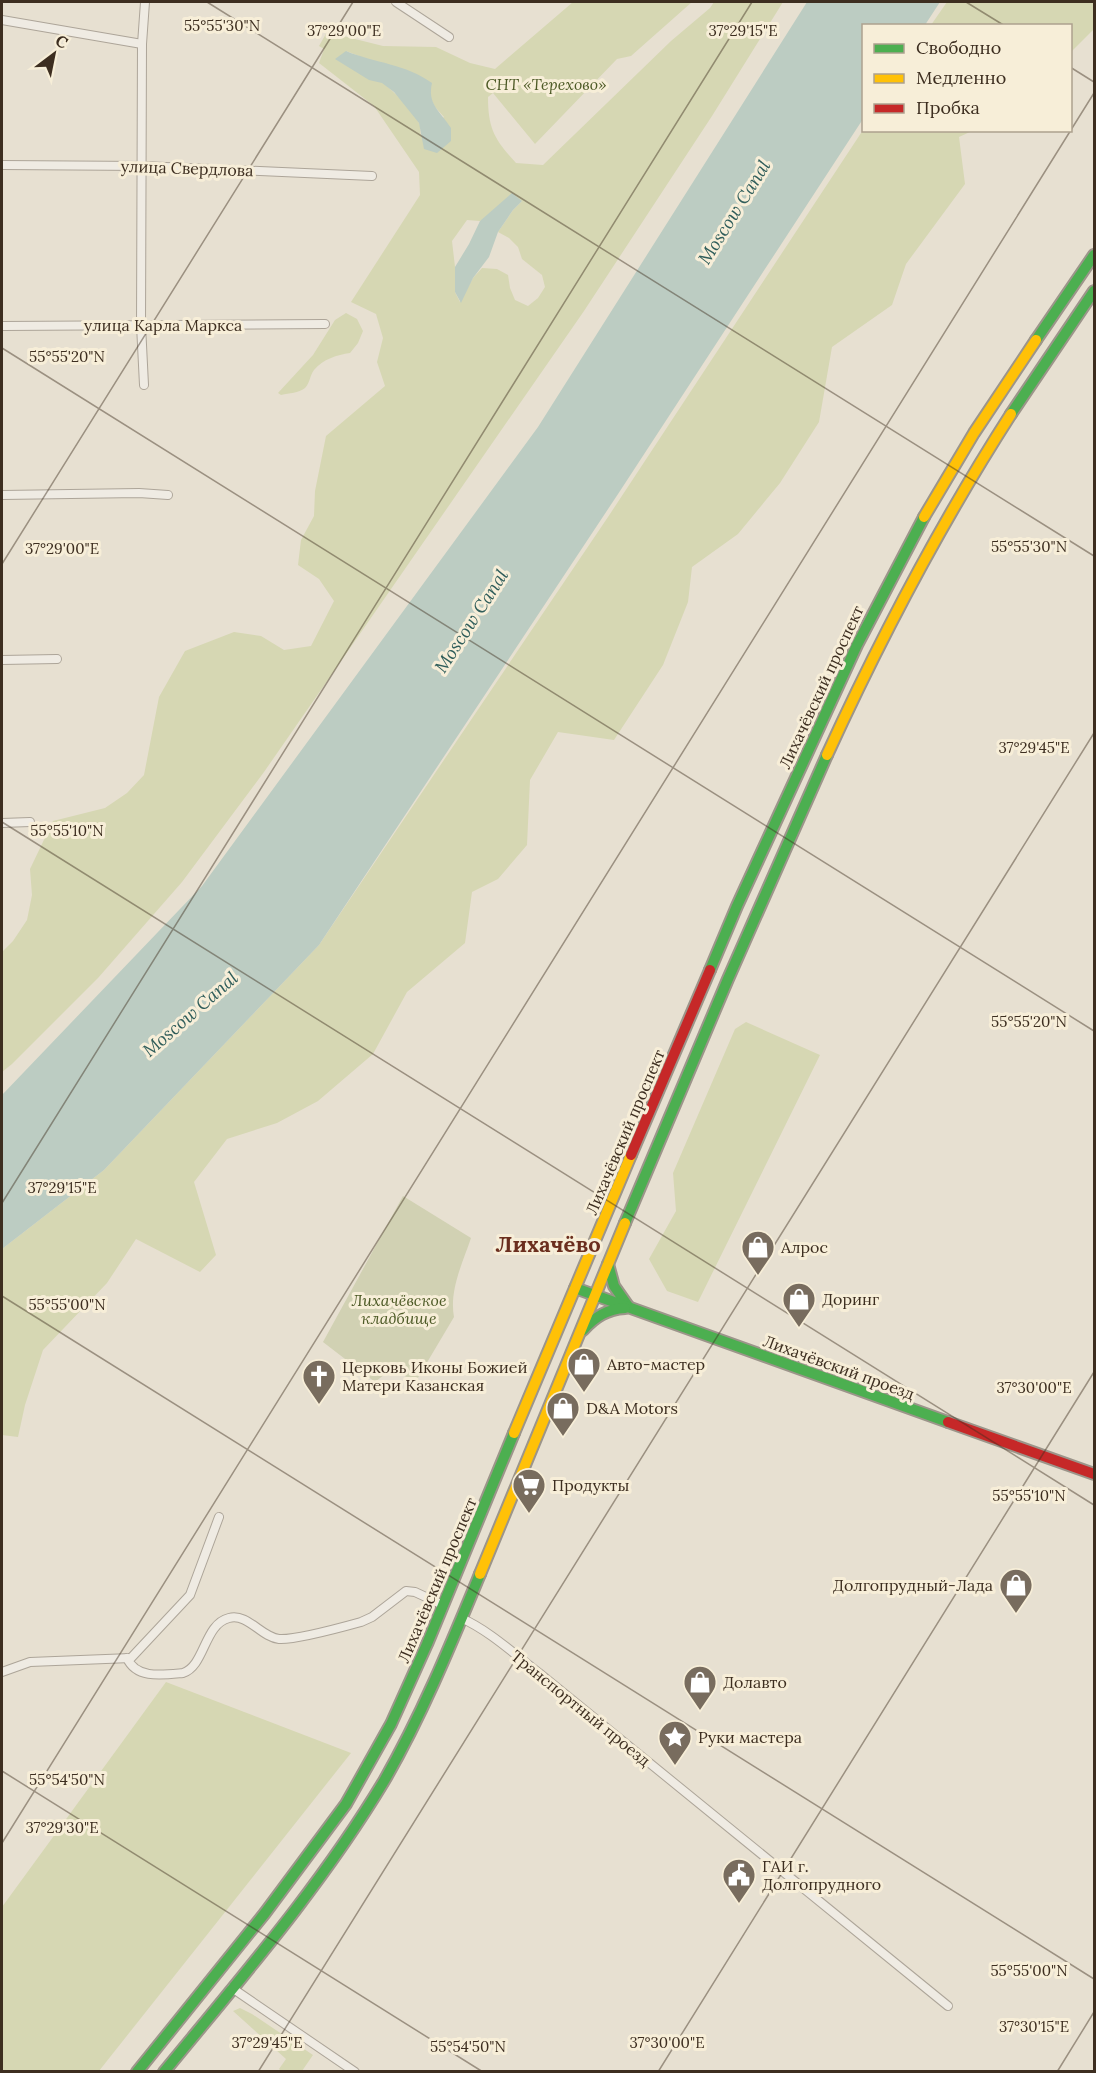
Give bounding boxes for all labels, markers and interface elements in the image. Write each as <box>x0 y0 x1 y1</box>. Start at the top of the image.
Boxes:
text: 55°55'30"N <box>184 16 260 35</box>
text: 37°29'00"E <box>307 21 381 40</box>
text: 37°29'15"E <box>709 21 778 40</box>
north arrow <box>24 24 84 84</box>
legend <box>862 24 1072 132</box>
text: С <box>52 30 72 53</box>
text: Свободно <box>916 36 1001 59</box>
text: Медленно <box>916 66 1006 89</box>
park label: СНТ «Терехово» <box>486 74 606 94</box>
text: Пробка <box>916 96 980 119</box>
street label: улица Свердлова <box>120 156 254 180</box>
water label: Moscow Canal <box>693 156 775 268</box>
street label: улица Карла Маркса <box>84 315 242 335</box>
text: 55°55'20"N <box>29 347 105 366</box>
text: 55°55'30"N <box>991 537 1067 556</box>
text: 37°29'00"E <box>25 539 99 558</box>
water label: Moscow Canal <box>429 565 513 677</box>
street label: Лихачёвский проспект <box>774 602 868 772</box>
text: 37°29'45"E <box>999 738 1069 757</box>
text: 55°55'10"N <box>30 821 104 840</box>
water label: Moscow Canal <box>138 966 242 1062</box>
text: 55°55'20"N <box>991 1012 1067 1031</box>
street label: Лихачёвский проспект <box>581 1046 669 1218</box>
text: 37°29'15"E <box>28 1178 97 1197</box>
shop icon: Алрос <box>740 1229 776 1276</box>
district label: Лихачёво <box>495 1230 601 1258</box>
place label: Алрос <box>780 1237 828 1257</box>
shop icon: Доринг <box>781 1281 817 1328</box>
place label: Доринг <box>822 1289 879 1309</box>
park label: Лихачёвское кладбище <box>351 1290 447 1328</box>
text: 55°55'00"N <box>28 1295 106 1314</box>
street label: Лихачёвский проезд <box>761 1330 918 1404</box>
shop icon: Авто-мастер <box>566 1346 602 1393</box>
place label: Авто-мастер <box>606 1354 705 1374</box>
place label: Церковь Иконы Божией Матери Казанская <box>342 1357 528 1395</box>
church icon: Церковь Иконы Божией Матери Казанская <box>301 1358 337 1405</box>
text: 37°30'00"E <box>997 1378 1071 1397</box>
shop icon: D&A Motors <box>545 1390 581 1437</box>
place label: D&A Motors <box>586 1398 678 1418</box>
supermarket icon: Продукты <box>511 1467 547 1514</box>
place label: Продукты <box>552 1475 630 1495</box>
text: 55°55'10"N <box>992 1486 1066 1505</box>
street label: Лихачёвский проспект <box>393 1494 481 1666</box>
shop icon: Долгопрудный-Лада <box>998 1567 1034 1614</box>
place label: Долгопрудный-Лада <box>833 1575 993 1595</box>
street label: Транспортный проезд <box>507 1646 655 1771</box>
shop icon: Долавто <box>682 1664 718 1711</box>
place label: Долавто <box>723 1672 787 1692</box>
place icon: Руки мастера <box>657 1719 693 1766</box>
place label: Руки мастера <box>698 1727 802 1747</box>
text: 55°54'50"N <box>29 1770 105 1789</box>
text: 37°29'30"E <box>25 1818 99 1837</box>
place label: ГАИ г. Долгопрудного <box>762 1856 881 1894</box>
public building icon: ГАИ г. Долгопрудного <box>721 1857 757 1904</box>
text: 55°55'00"N <box>990 1961 1068 1980</box>
text: 37°30'15"E <box>999 2017 1069 2036</box>
text: 37°29'45"E <box>232 2033 302 2052</box>
text: 37°30'00"E <box>630 2033 704 2052</box>
text: 55°54'50"N <box>430 2037 506 2056</box>

